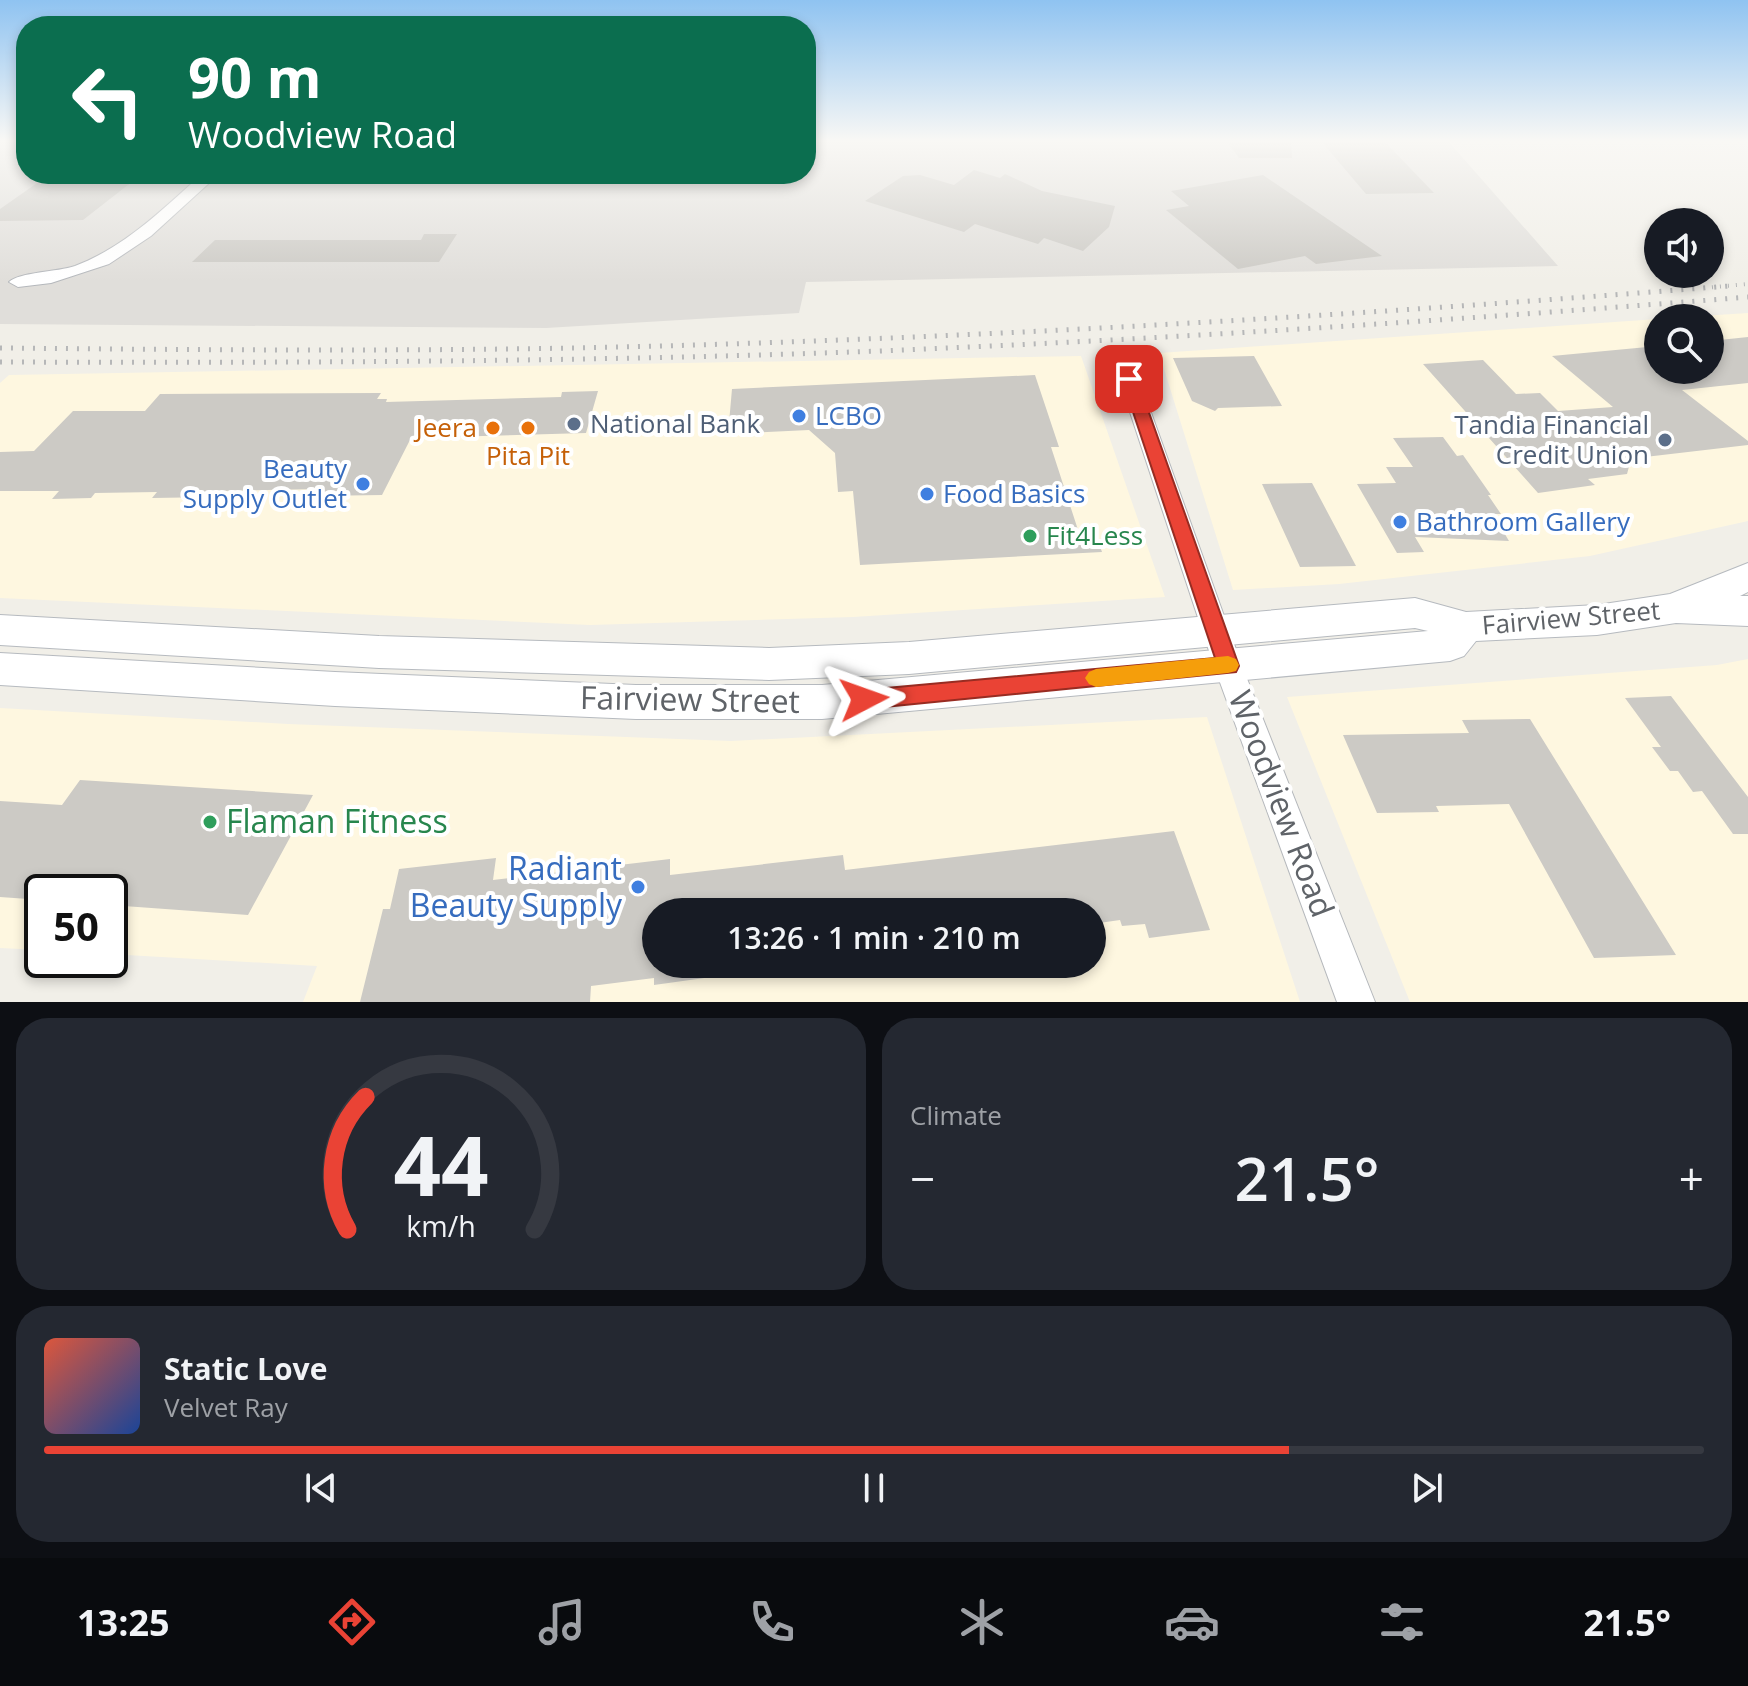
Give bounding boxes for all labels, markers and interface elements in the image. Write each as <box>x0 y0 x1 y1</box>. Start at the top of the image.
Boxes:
text: 90 m <box>188 38 322 114</box>
icon: left <box>56 48 160 152</box>
text: Woodview Road <box>188 110 457 159</box>
map controls <box>1644 208 1724 384</box>
button: sound <box>1644 208 1724 288</box>
button: search <box>1644 304 1724 384</box>
pin <box>1095 345 1163 413</box>
icon: arrive <box>1107 357 1151 401</box>
place label: LCBO <box>815 397 882 433</box>
place label: National Bank <box>590 405 760 441</box>
place label: Tandia Financial Credit Union <box>1454 406 1649 472</box>
marker: LCBO <box>790 407 808 425</box>
place label: Jeera <box>413 409 477 445</box>
marker: National Bank <box>565 415 583 433</box>
marker: Jeera <box>484 419 502 437</box>
marker: Pita Pit <box>519 419 537 437</box>
marker: Tandia Financial Credit Union <box>1656 431 1674 449</box>
place label: Pita Pit <box>486 437 570 473</box>
place label: Beauty Supply Outlet <box>183 450 348 516</box>
marker: Beauty Supply Outlet <box>354 475 372 493</box>
place label: Food Basics <box>943 475 1085 511</box>
marker: Food Basics <box>918 485 936 503</box>
place label: Bathroom Gallery <box>1416 503 1631 539</box>
marker: Bathroom Gallery <box>1391 513 1409 531</box>
place label: Fit4Less <box>1046 517 1143 553</box>
marker: Fit4Less <box>1021 527 1039 545</box>
street label: Fairview Street <box>1480 591 1662 643</box>
position arrow <box>822 657 906 741</box>
street label: Fairview Street <box>580 675 800 722</box>
street label: Woodview Road <box>1219 684 1345 923</box>
place label: Flaman Fitness <box>226 799 448 842</box>
marker: Flaman Fitness <box>201 813 219 831</box>
place label: Radiant Beauty Supply <box>410 846 623 926</box>
speed limit sign: 50 <box>24 874 128 978</box>
marker: Radiant Beauty Supply <box>629 878 647 896</box>
text: 13:26 · 1 min · 210 m <box>727 917 1021 958</box>
text: Climate <box>910 1097 1002 1133</box>
text: 44 <box>393 1107 489 1220</box>
text: 21.5° <box>1234 1137 1380 1219</box>
text: − <box>910 1148 935 1208</box>
text: + <box>1679 1148 1704 1208</box>
text: km/h <box>406 1206 476 1245</box>
text: Static Love <box>164 1348 327 1389</box>
text: Velvet Ray <box>164 1389 288 1425</box>
icon: previous <box>299 1466 343 1510</box>
icon: pause <box>852 1466 896 1510</box>
icon: next <box>1405 1466 1449 1510</box>
icon: directions <box>324 1594 380 1650</box>
icon: music <box>534 1594 590 1650</box>
icon: phone <box>744 1594 800 1650</box>
icon: climate <box>954 1594 1010 1650</box>
icon: car <box>1164 1594 1220 1650</box>
icon: filters <box>1374 1594 1430 1650</box>
text: 13:25 <box>77 1598 170 1647</box>
text: 21.5° <box>1583 1598 1671 1647</box>

